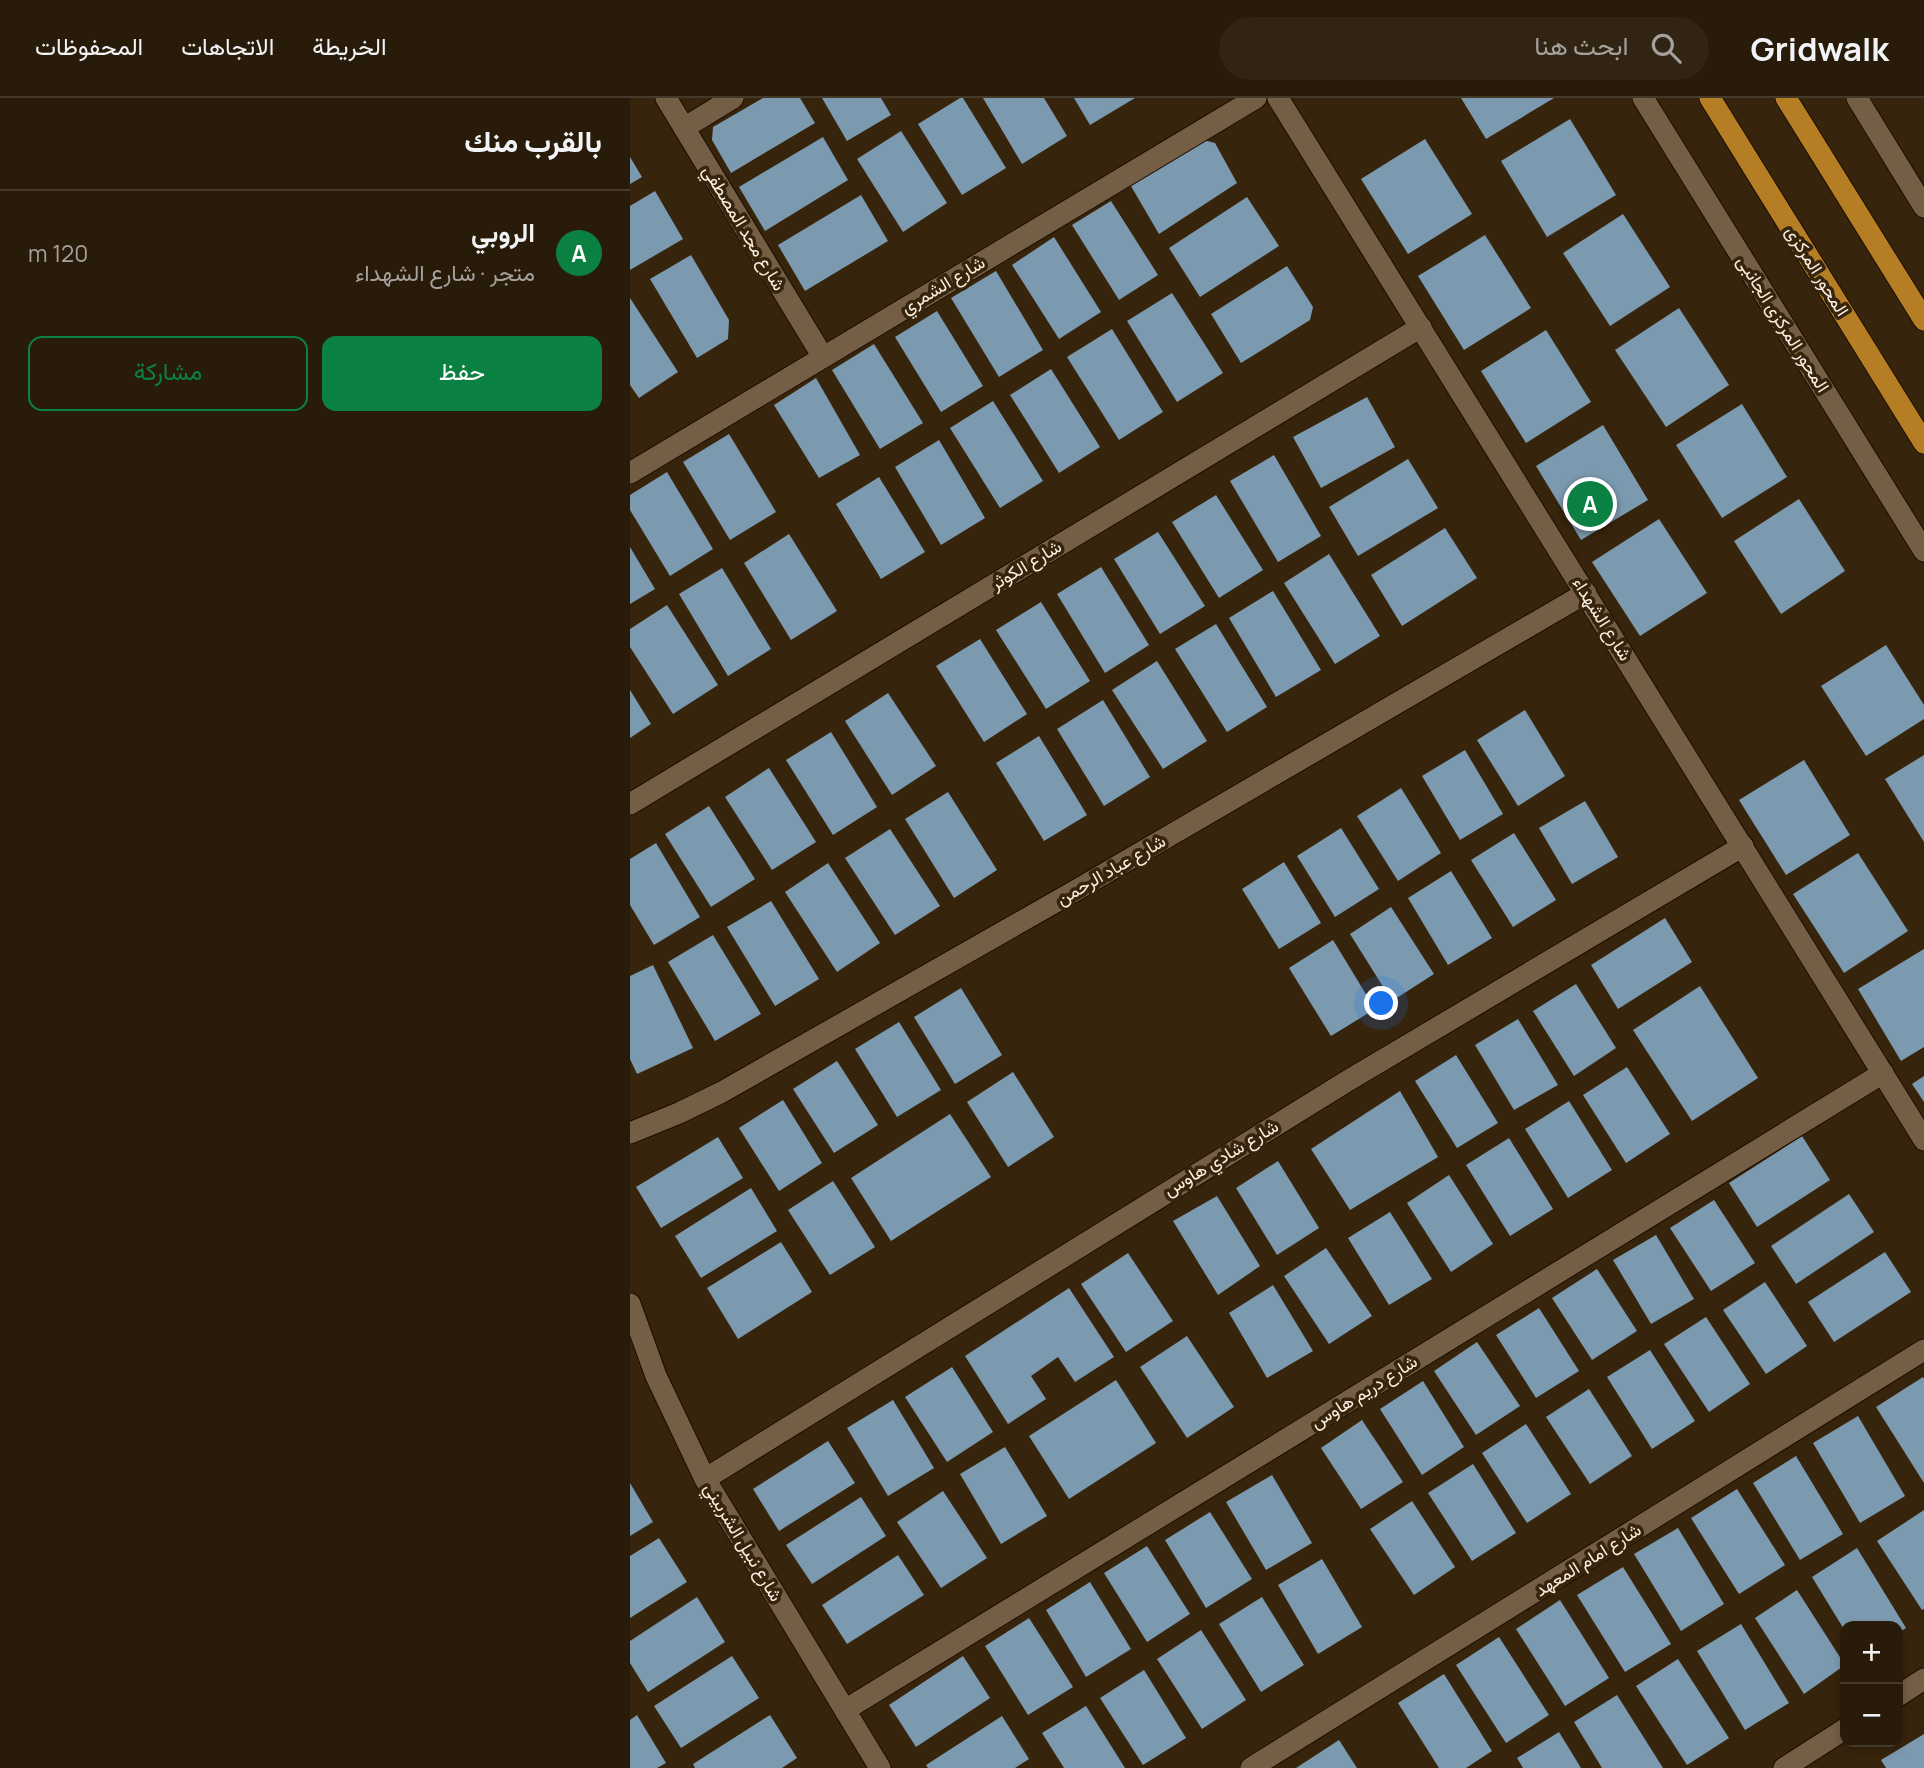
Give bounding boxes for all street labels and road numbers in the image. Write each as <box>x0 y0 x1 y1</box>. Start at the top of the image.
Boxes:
street label: شارع مجد المصطفي <box>694 160 792 297</box>
street label: المحور المركزى <box>1781 221 1855 320</box>
street label: شارع الشمري <box>896 250 991 322</box>
street label: المحور المركزى الجانبى <box>1732 251 1836 396</box>
street label: شارع الكوثر <box>985 534 1066 596</box>
street label: شارع الشهداء <box>1567 572 1638 665</box>
street label: شارع عباد الرحمن <box>1051 828 1170 911</box>
street label: شارع شادي هاوس <box>1159 1113 1284 1204</box>
street label: شارع دريم هاوس <box>1306 1349 1422 1434</box>
street label: شارع نبيل الشربيني <box>695 1478 789 1607</box>
street label: شارع امام المعهد <box>1530 1517 1646 1602</box>

